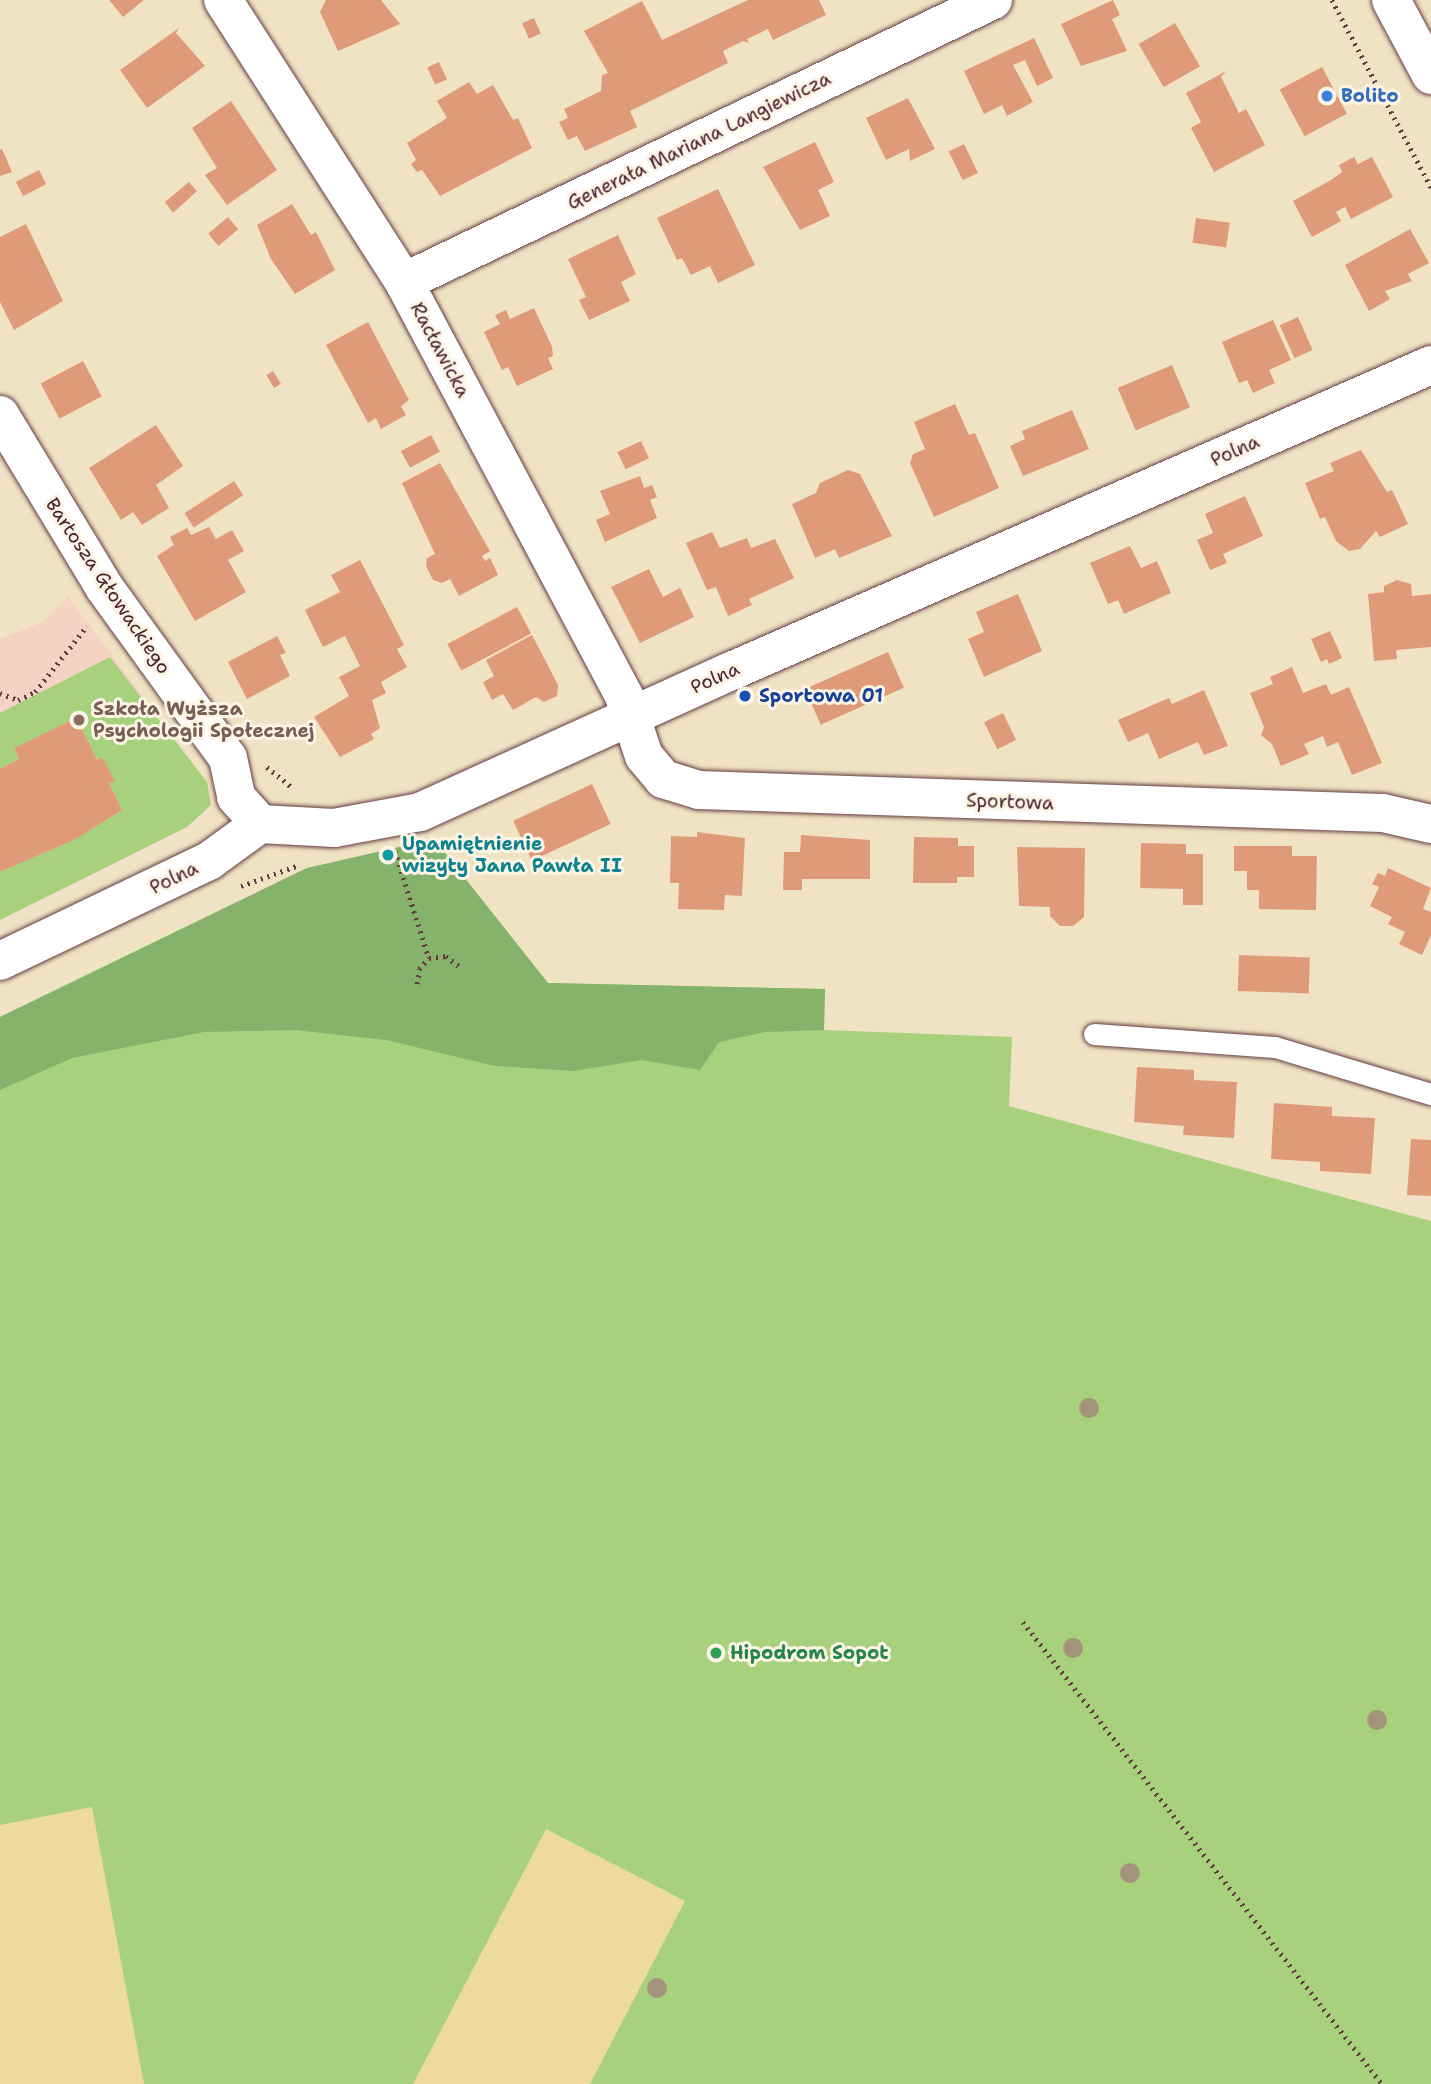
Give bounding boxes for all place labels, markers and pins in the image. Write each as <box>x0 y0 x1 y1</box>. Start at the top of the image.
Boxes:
place label: Bolito <box>1341 85 1399 107</box>
marker: Bolito <box>1319 88 1335 104</box>
place label: Sportowa 01 <box>759 685 883 707</box>
marker: Sportowa 01 <box>737 688 753 704</box>
place label: Szkoła Wyższa Psychologii Społecznej <box>93 698 314 742</box>
marker: Szkoła Wyższa Psychologii Społecznej <box>71 712 87 728</box>
place label: Upamiętnienie wizyty Jana Pawła II <box>402 833 622 877</box>
marker: Upamiętnienie wizyty Jana Pawła II <box>380 847 396 863</box>
place label: Hipodrom Sopot <box>730 1642 889 1664</box>
marker: Hipodrom Sopot <box>708 1645 724 1661</box>

